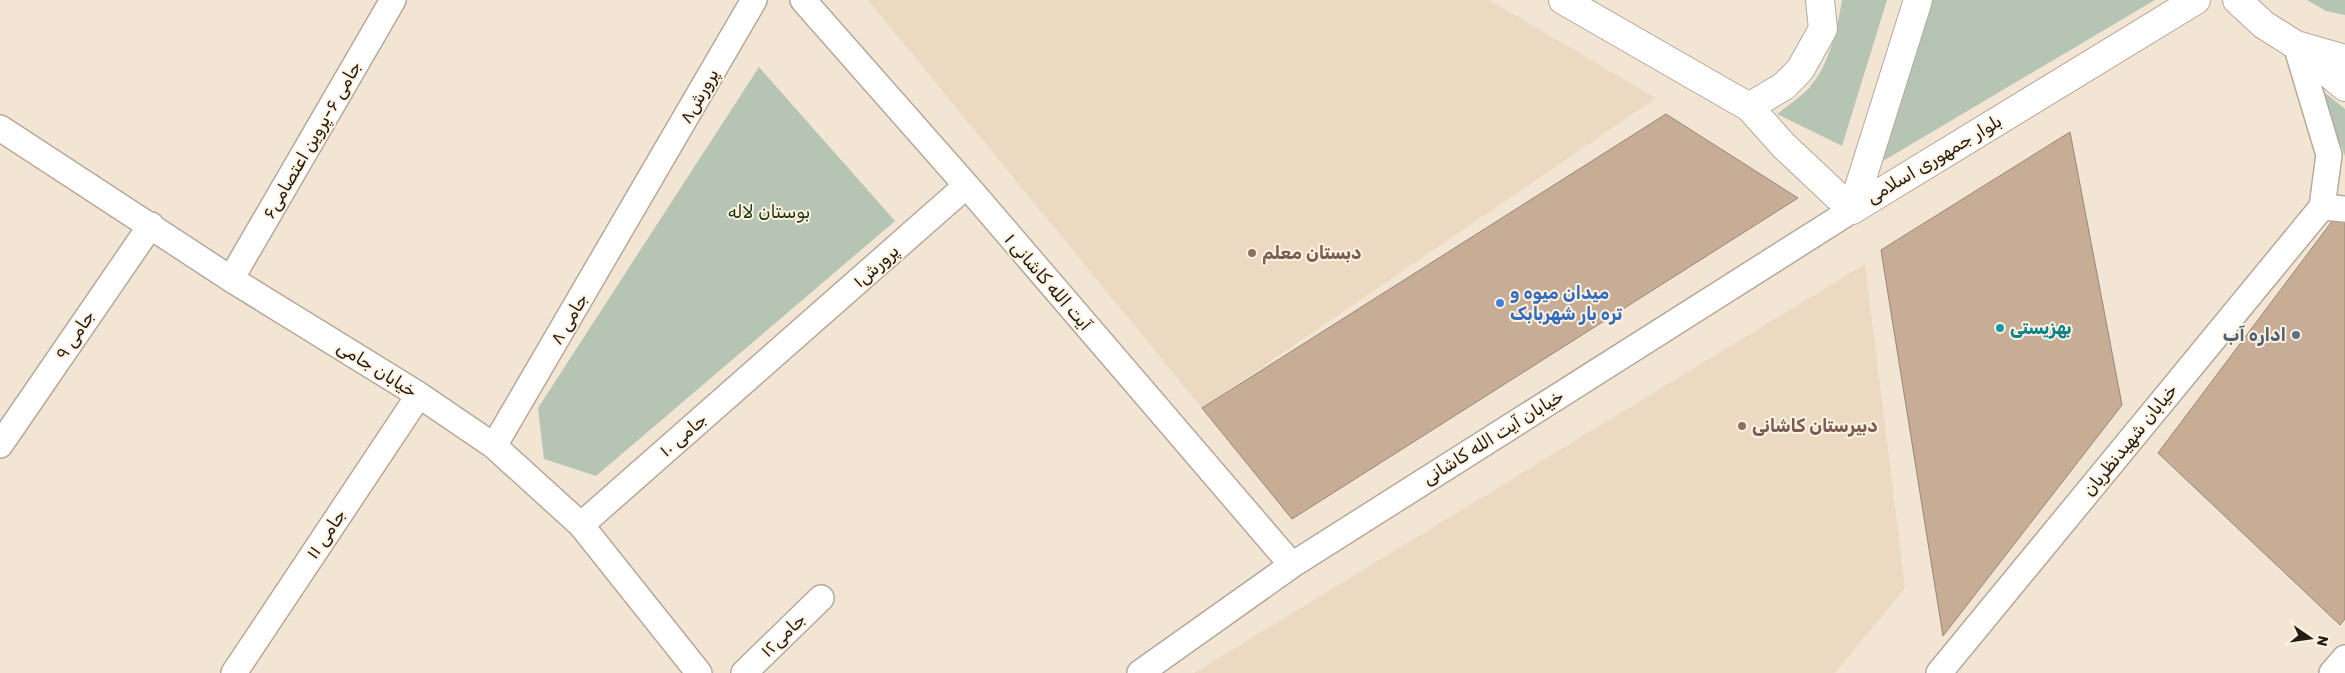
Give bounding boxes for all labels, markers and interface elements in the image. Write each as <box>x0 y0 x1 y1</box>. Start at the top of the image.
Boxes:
street label: جامی ۶-پروین اعتصامی۶ <box>258 57 367 223</box>
street label: پرورش۸ <box>674 64 724 128</box>
street label: بلوار جمهوری اسلامی <box>1862 110 2006 208</box>
park label: بوستان لاله <box>728 201 810 223</box>
street label: آیت الله کاشانی ۱ <box>1000 229 1097 336</box>
street label: پرورش۱ <box>848 240 904 293</box>
place label: دبستان معلم <box>1262 242 1361 265</box>
marker: دبستان معلم <box>1246 247 1258 259</box>
place label: میدان میوه و تره بار شهربابک <box>1510 282 1622 325</box>
street label: جامی ۸ <box>545 289 593 349</box>
marker: میدان میوه و تره بار شهربابک <box>1494 297 1506 309</box>
street label: جامی ۹ <box>51 306 99 364</box>
place label: بهزیستی <box>2010 317 2072 339</box>
marker: بهزیستی <box>1994 322 2006 334</box>
place label: اداره آب <box>2223 324 2286 346</box>
marker: اداره آب <box>2290 329 2302 341</box>
street label: خیابان جامی <box>333 336 421 402</box>
street label: خیابان شهیدنظریان <box>2078 379 2182 501</box>
street label: خیابان آیت الله کاشانی <box>1418 385 1568 489</box>
street label: جامی ۱۰ <box>655 408 711 462</box>
place label: دبیرستان کاشانی <box>1752 415 1878 437</box>
marker: دبیرستان کاشانی <box>1736 420 1748 432</box>
street label: جامی ۱۱ <box>301 505 351 563</box>
street label: جامی۱۲ <box>756 608 810 662</box>
north arrow <box>2285 613 2335 663</box>
text: N <box>2313 634 2332 648</box>

